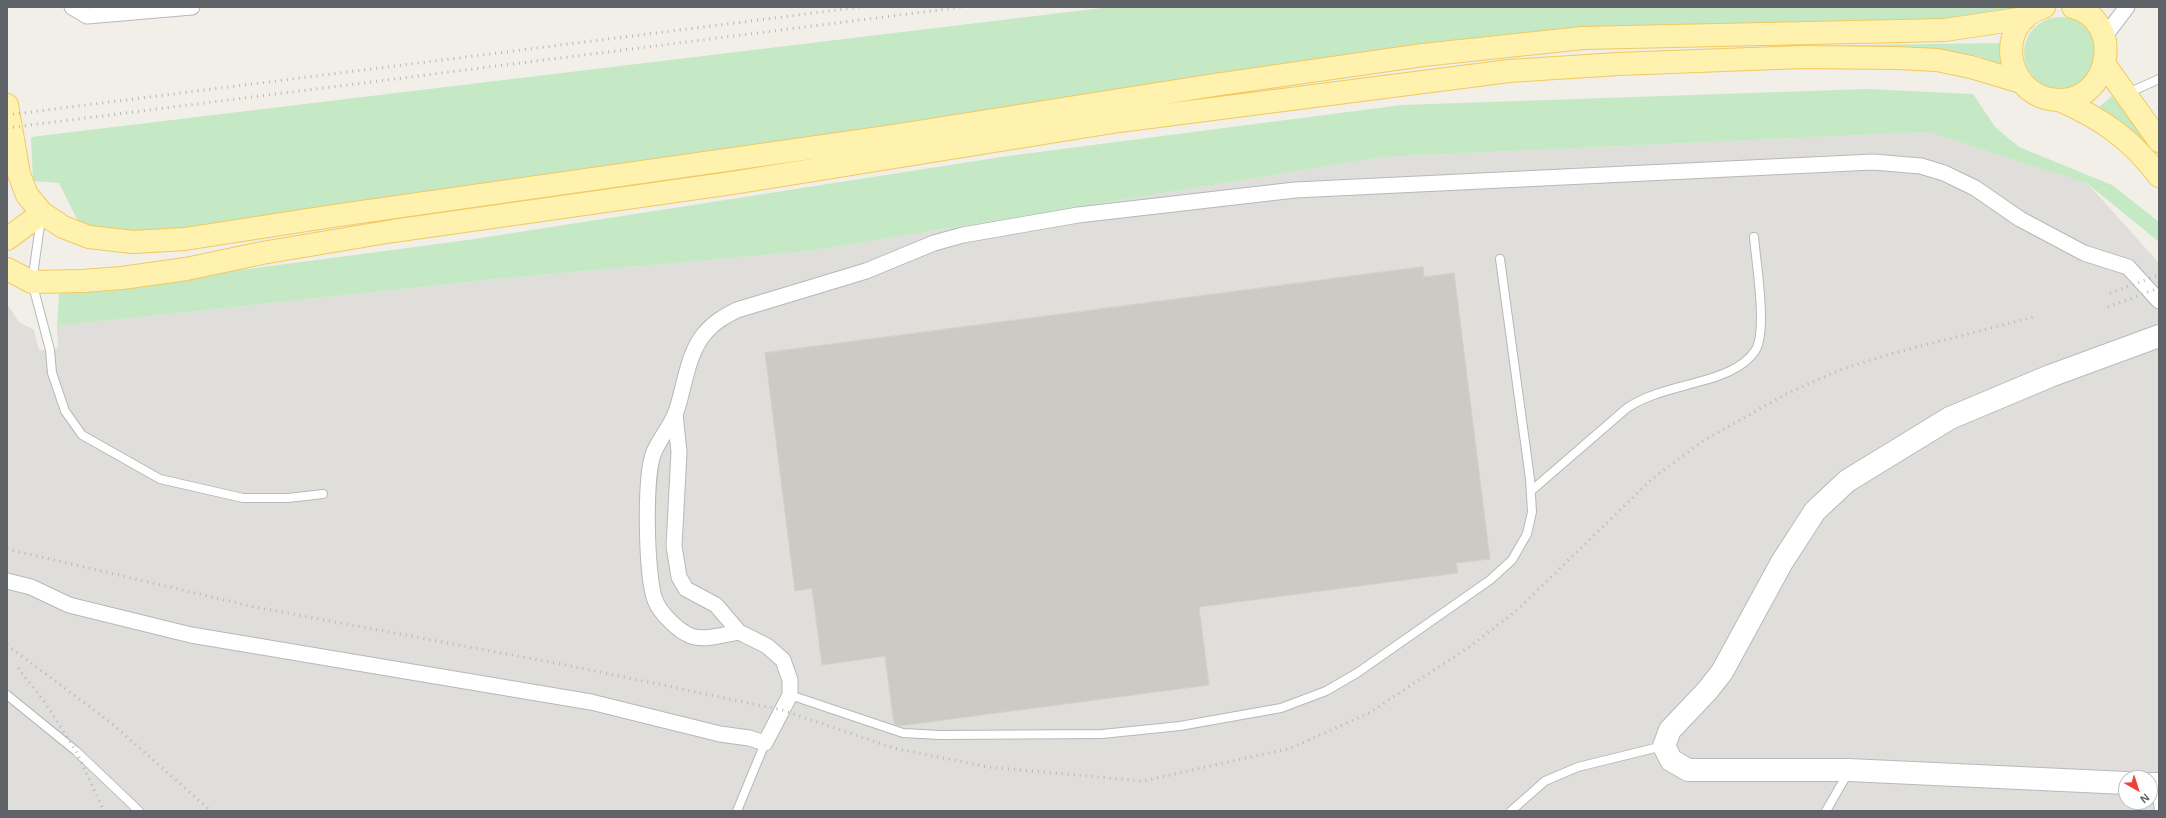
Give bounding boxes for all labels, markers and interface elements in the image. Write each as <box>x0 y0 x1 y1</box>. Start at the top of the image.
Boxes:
north arrow <box>2118 770 2158 810</box>
text: N <box>2138 791 2152 806</box>

